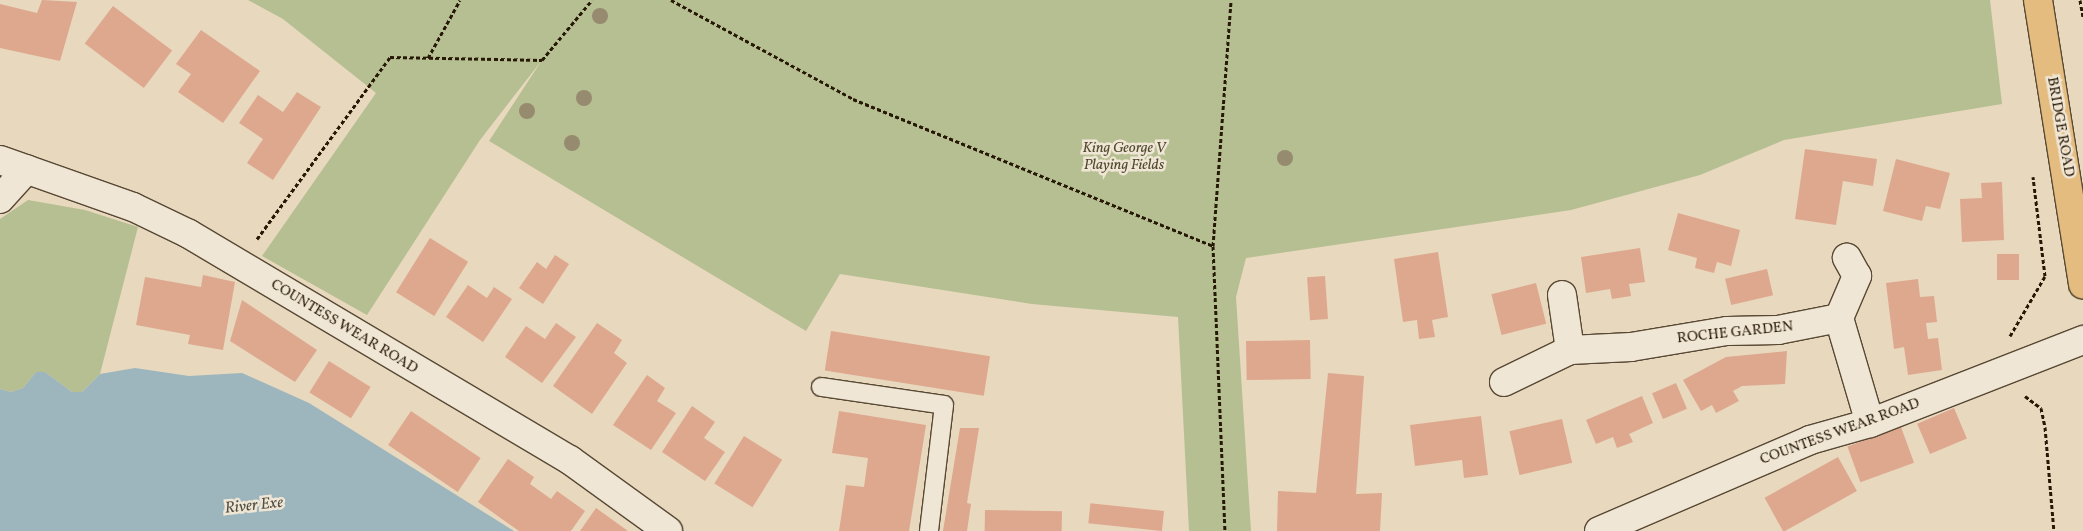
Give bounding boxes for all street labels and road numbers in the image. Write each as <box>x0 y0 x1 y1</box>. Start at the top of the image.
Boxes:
street label: BRIDGE ROAD <box>2042 76 2078 178</box>
street label: COUNTESS WEAR ROAD <box>267 276 421 378</box>
street label: ROCHE GARDEN <box>1676 318 1794 348</box>
street label: COUNTESS WEAR ROAD <box>1758 395 1922 469</box>

